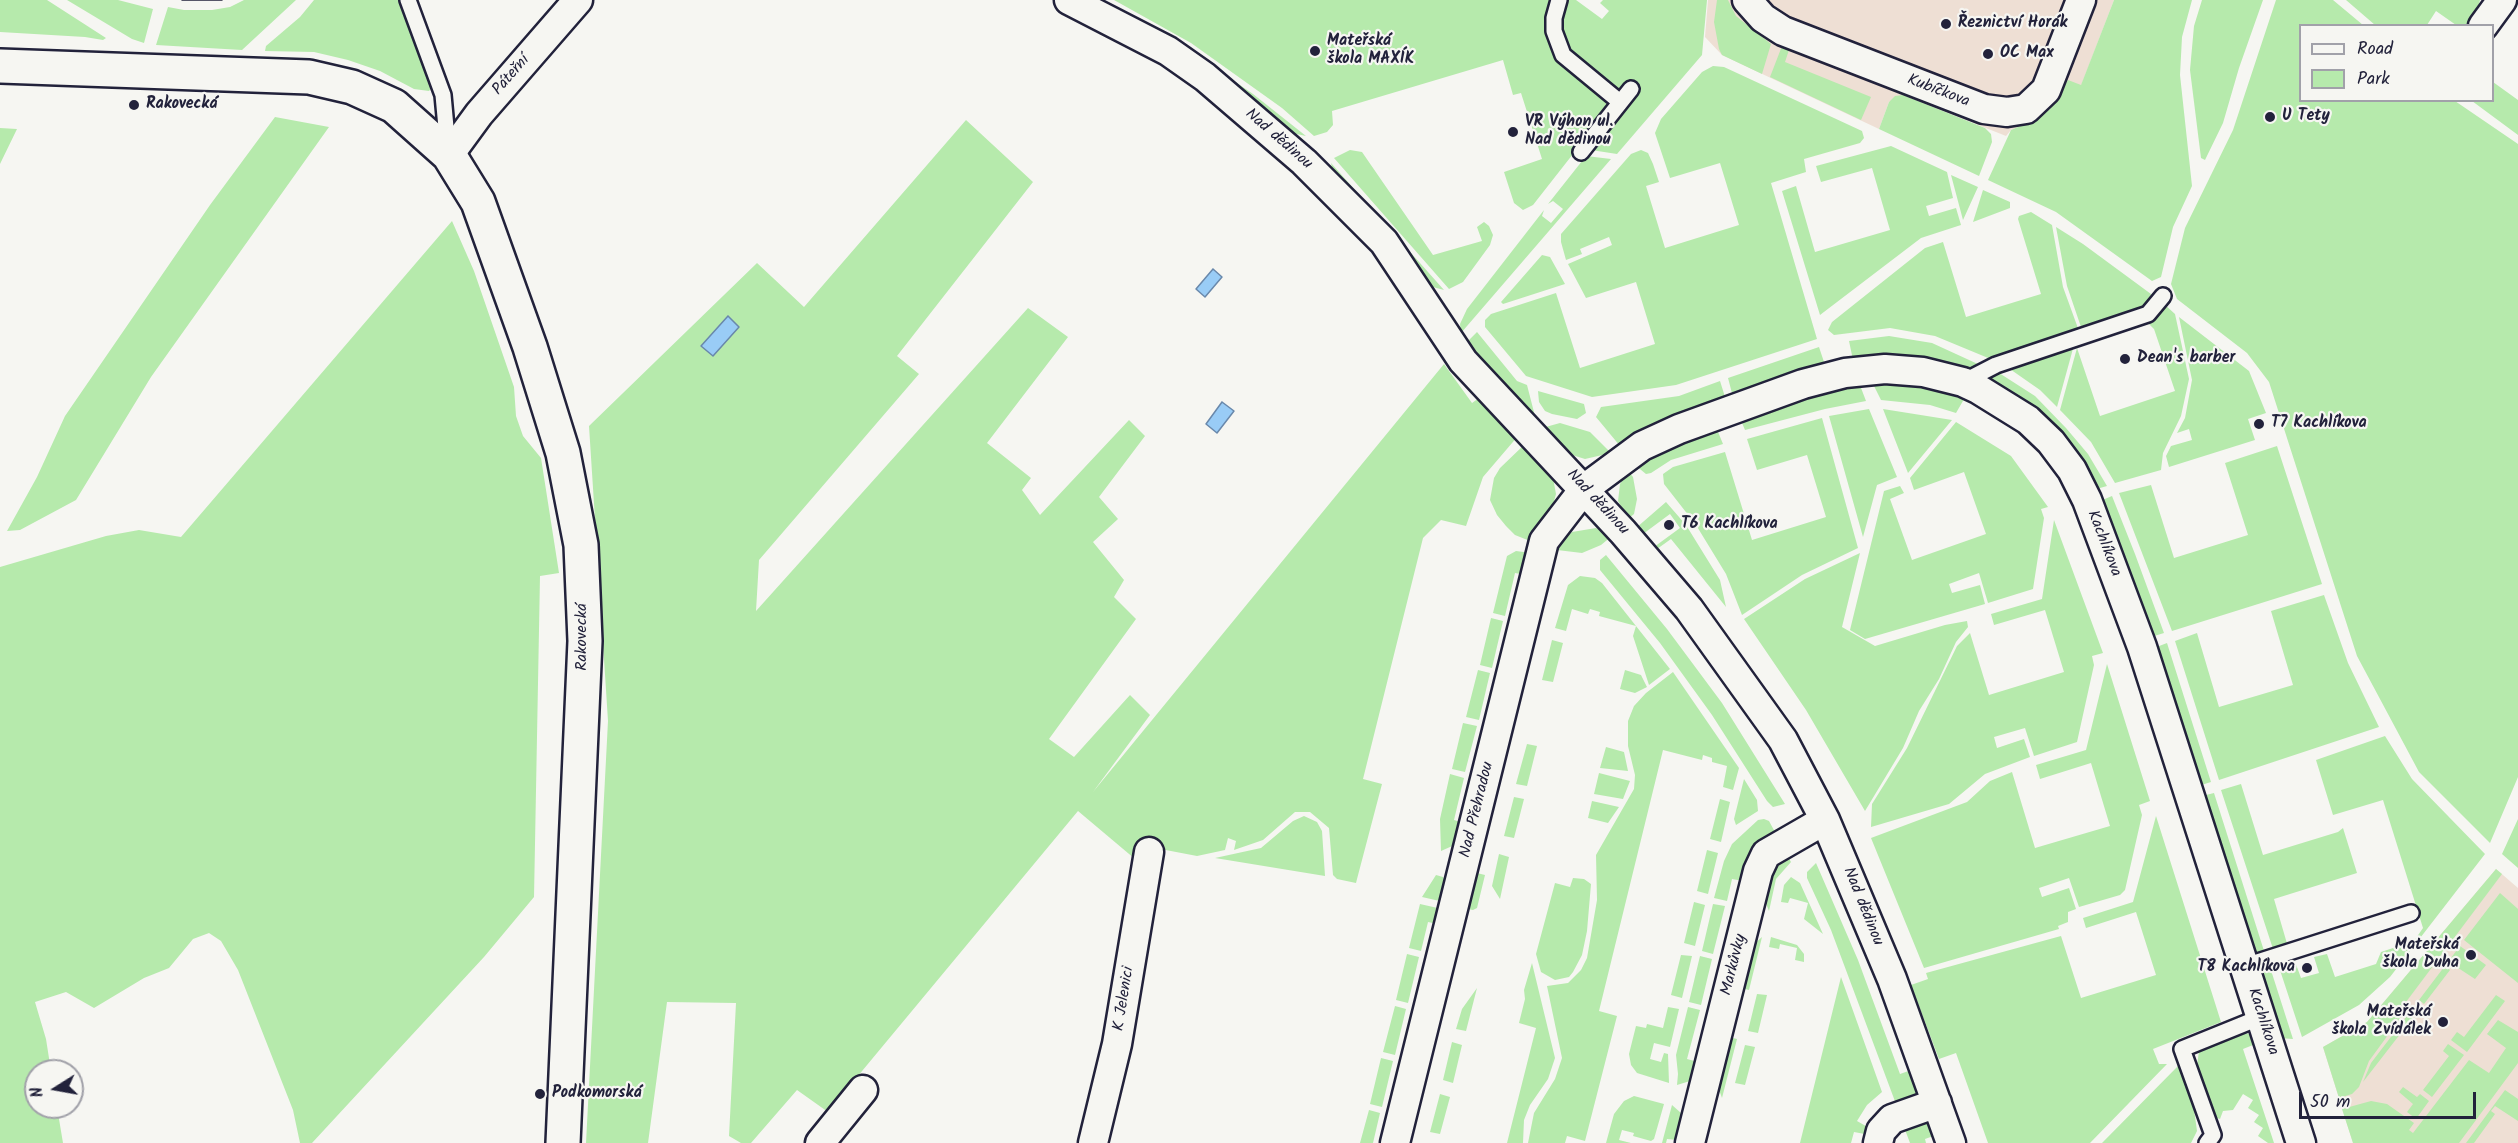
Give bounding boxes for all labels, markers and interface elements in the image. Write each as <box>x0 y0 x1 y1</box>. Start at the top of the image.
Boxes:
place label: Řeznictví Horák <box>1958 14 2068 34</box>
marker: Řeznictví Horák <box>1939 17 1953 31</box>
legend <box>2299 24 2494 102</box>
place label: Mateřská škola MAXÍK <box>1327 32 1414 70</box>
text: Road <box>2357 35 2393 64</box>
marker: Mateřská škola MAXÍK <box>1308 44 1322 58</box>
place label: OC Max <box>2000 44 2054 64</box>
marker: OC Max <box>1981 47 1995 61</box>
street label: Páteřní <box>489 52 535 100</box>
text: Park <box>2357 65 2390 94</box>
street label: Kubíčkova <box>1904 71 1972 113</box>
place label: Rakovecká <box>146 95 218 115</box>
marker: Rakovecká <box>127 98 141 112</box>
street label: Nad dědinou <box>1240 106 1316 174</box>
place label: U Tety <box>2282 107 2330 127</box>
marker: U Tety <box>2263 110 2277 124</box>
place label: VR Výhon ul. Nad dědinou <box>1525 113 1613 151</box>
marker: VR Výhon ul. Nad dědinou <box>1506 125 1520 139</box>
place label: Dean's barber <box>2137 349 2235 369</box>
marker: Dean's barber <box>2118 352 2132 366</box>
place label: T7 Kachlíkova <box>2271 414 2367 434</box>
marker: T7 Kachlíkova <box>2252 417 2266 431</box>
street label: Nad dědinou <box>1562 466 1632 540</box>
street label: Kachlíkova <box>2082 508 2124 580</box>
place label: T6 Kachlíkova <box>1681 515 1778 535</box>
marker: T6 Kachlíkova <box>1662 518 1676 532</box>
street label: Rakovecká <box>573 603 593 671</box>
street label: Nad Přehradou <box>1457 760 1499 860</box>
street label: Nad dědinou <box>1838 865 1886 949</box>
street label: Markůvky <box>1718 932 1752 998</box>
place label: Mateřská škola Duha <box>2382 936 2459 974</box>
marker: Mateřská škola Duha <box>2464 948 2478 962</box>
place label: T8 Kachlíkova <box>2198 958 2295 978</box>
marker: T8 Kachlíkova <box>2300 961 2314 975</box>
street label: K Jelenici <box>1110 965 1140 1033</box>
street label: Kachlíkova <box>2242 986 2282 1058</box>
place label: Mateřská škola Zvídálek <box>2332 1003 2431 1041</box>
marker: Mateřská škola Zvídálek <box>2436 1015 2450 1029</box>
north arrow <box>24 1059 84 1119</box>
scale bar <box>2302 1080 2479 1118</box>
place label: Podkomorská <box>552 1084 642 1104</box>
text: N <box>25 1085 51 1100</box>
marker: Podkomorská <box>533 1087 547 1101</box>
text: 50 m <box>2310 1088 2350 1117</box>

